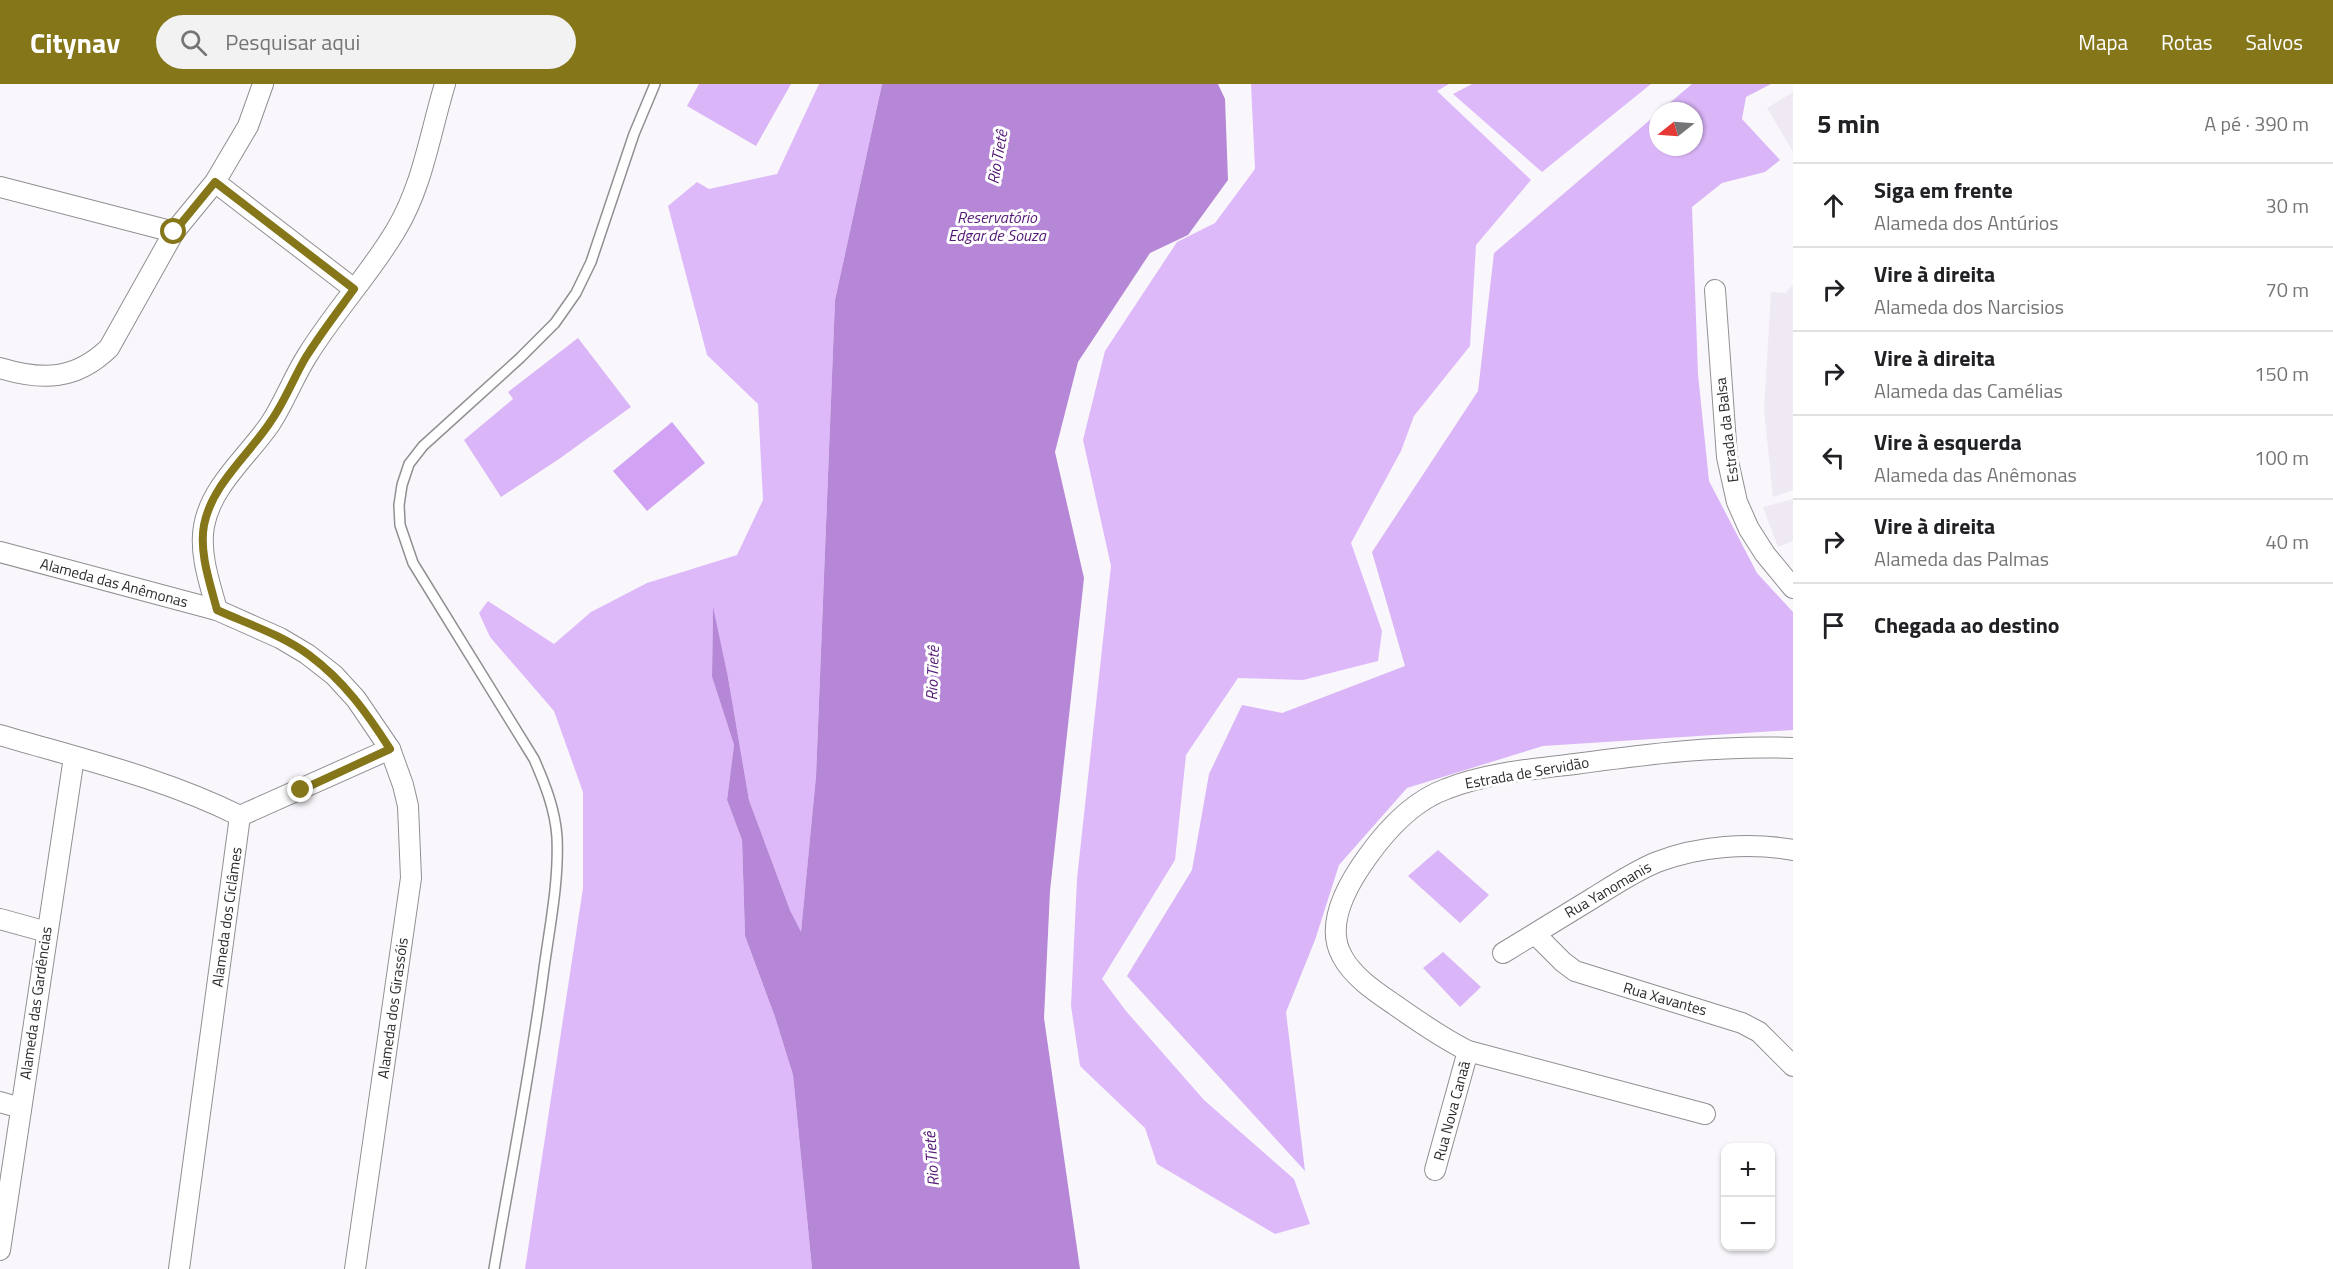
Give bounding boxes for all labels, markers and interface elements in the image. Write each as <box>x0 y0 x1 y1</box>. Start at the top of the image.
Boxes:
search box <box>156 15 576 69</box>
text: Citynav <box>30 21 120 64</box>
text: Pesquisar aqui <box>225 25 360 59</box>
icon: search <box>177 26 210 59</box>
text: Mapa <box>2078 26 2128 58</box>
text: Rotas <box>2161 26 2212 58</box>
text: Salvos <box>2245 26 2303 58</box>
north arrow <box>1649 102 1703 156</box>
text: 5 min <box>1817 104 1880 143</box>
text: A pé · 390 m <box>2204 108 2309 139</box>
water label: Rio Tietê <box>980 127 1014 186</box>
text: Siga em frente <box>1874 173 2013 207</box>
icon: ahead <box>1817 189 1850 222</box>
text: 30 m <box>2265 190 2309 221</box>
water label: Reservatório Edgar de Souza <box>948 205 1047 247</box>
text: Alameda dos Antúrios <box>1874 207 2059 238</box>
route start <box>160 218 186 244</box>
text: Vire à direita <box>1874 257 1995 291</box>
icon: right <box>1817 273 1850 306</box>
text: 70 m <box>2265 274 2309 305</box>
text: Alameda dos Narcisios <box>1874 291 2064 322</box>
text: Vire à direita <box>1874 341 1995 375</box>
icon: right <box>1817 357 1850 390</box>
text: 150 m <box>2254 358 2309 389</box>
text: Alameda das Camélias <box>1874 375 2063 406</box>
street label: Estrada da Balsa <box>1709 376 1744 484</box>
text: Vire à esquerda <box>1874 425 2022 459</box>
icon: left <box>1817 441 1850 474</box>
text: 100 m <box>2254 442 2309 473</box>
text: Alameda das Anêmonas <box>1874 459 2077 490</box>
text: Vire à direita <box>1874 509 1995 543</box>
icon: right <box>1817 525 1850 558</box>
text: 40 m <box>2265 526 2309 557</box>
text: Alameda das Palmas <box>1874 543 2049 574</box>
street label: Alameda das Anêmonas <box>38 552 191 613</box>
text: Chegada ao destino <box>1874 608 2060 642</box>
icon: arrive <box>1817 609 1850 642</box>
water label: Rio Tietê <box>919 644 945 701</box>
street label: Estrada de Servidão <box>1463 750 1591 795</box>
route end <box>287 776 313 802</box>
street label: Alameda dos Ciclâmes <box>205 846 248 988</box>
street label: Rua Yanomanis <box>1560 855 1655 924</box>
street label: Alameda das Gardências <box>13 925 58 1081</box>
street label: Alameda dos Girassóis <box>371 936 414 1080</box>
street label: Rua Xavantes <box>1621 976 1710 1021</box>
street label: Rua Nova Canaã <box>1427 1058 1476 1163</box>
water label: Rio Tietê <box>917 1129 945 1187</box>
map controls <box>1721 1143 1775 1251</box>
button: + <box>1721 1143 1775 1197</box>
button: − <box>1721 1197 1775 1251</box>

